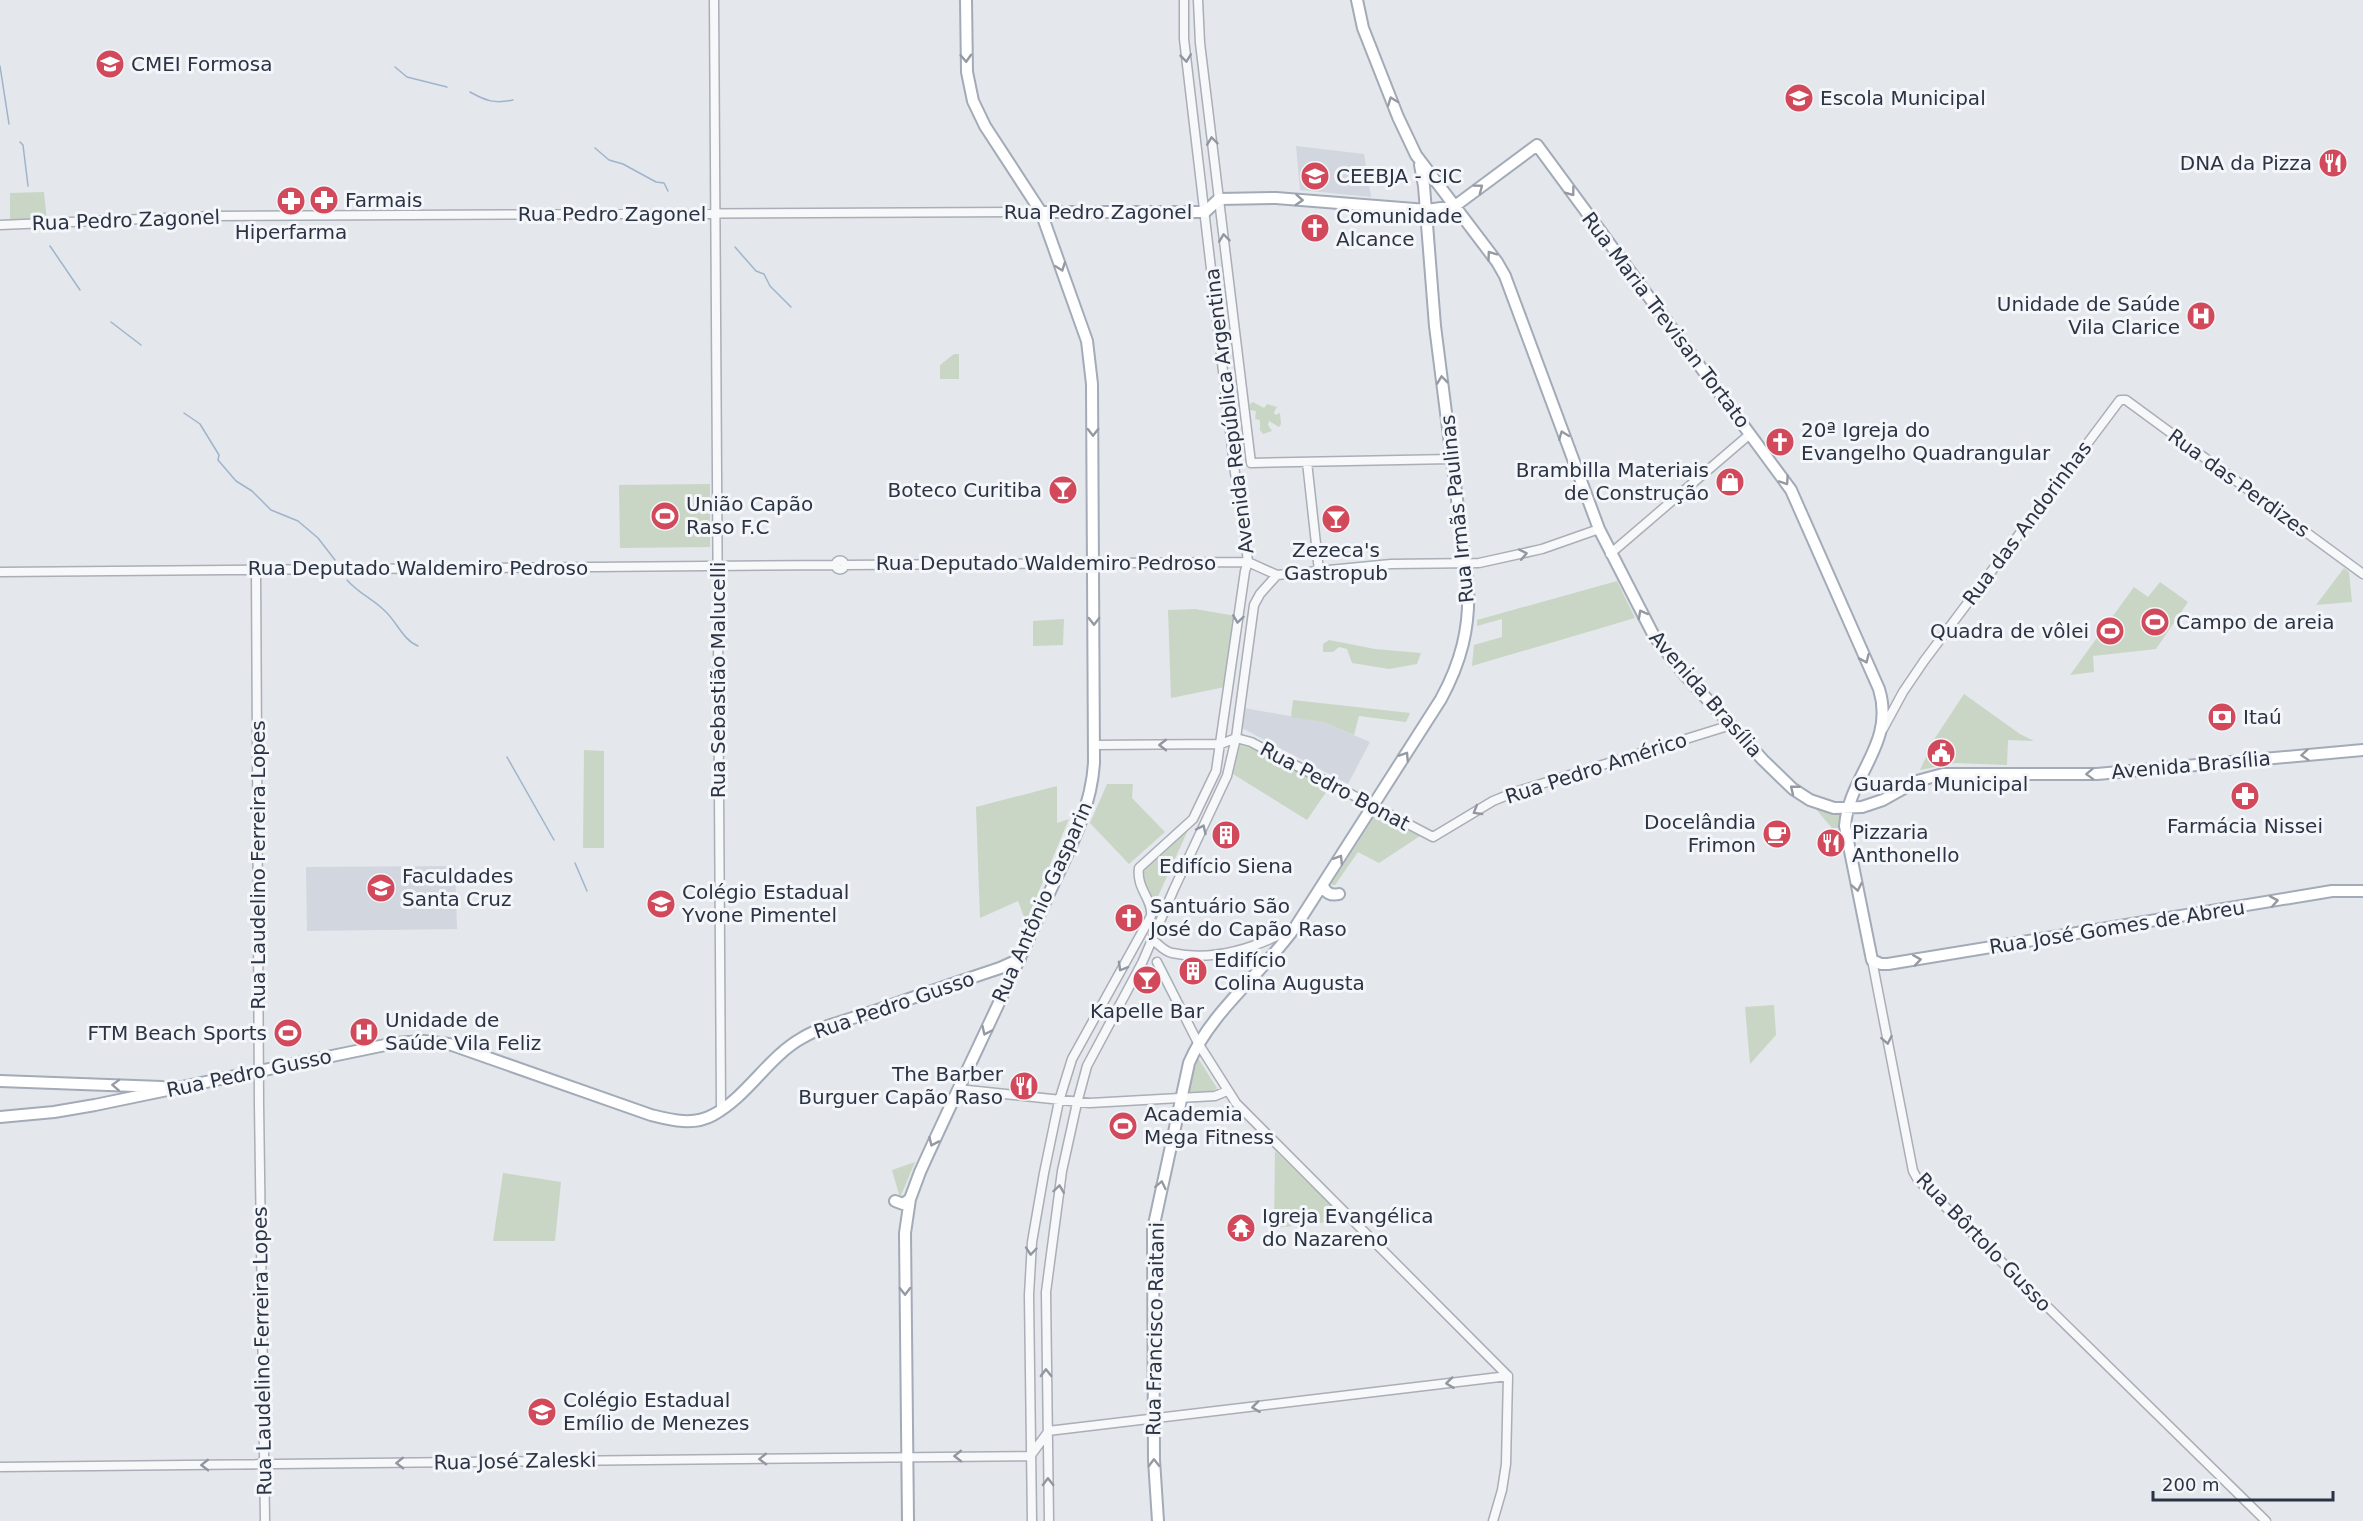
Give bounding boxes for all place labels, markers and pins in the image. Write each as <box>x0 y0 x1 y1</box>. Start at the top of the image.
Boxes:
school or university icon: CMEI Formosa <box>94 48 126 80</box>
place label: CMEI Formosa <box>131 52 272 76</box>
school or university icon: Escola Municipal <box>1783 82 1815 114</box>
place label: Escola Municipal <box>1820 86 1986 110</box>
restaurant icon: DNA da Pizza <box>2317 147 2349 179</box>
place label: DNA da Pizza <box>2180 151 2312 175</box>
school or university icon: CEEBJA - CIC <box>1299 160 1331 192</box>
place label: CEEBJA - CIC <box>1336 164 1462 188</box>
pharmacy icon: Farmais <box>308 184 340 216</box>
pharmacy icon: Hiperfarma <box>275 185 307 217</box>
place label: Farmais <box>345 188 423 212</box>
place label: Comunidade Alcance <box>1336 204 1463 251</box>
church icon: Comunidade Alcance <box>1299 212 1331 244</box>
place label: Hiperfarma <box>235 220 347 244</box>
place label: Unidade de Saúde Vila Clarice <box>1997 292 2180 339</box>
hospital icon: Unidade de Saúde Vila Clarice <box>2185 300 2217 332</box>
place label: 20ª Igreja do Evangelho Quadrangular <box>1801 418 2051 465</box>
church icon: 20ª Igreja do Evangelho Quadrangular <box>1764 426 1796 458</box>
place label: Brambilla Materiais de Construção <box>1516 458 1709 505</box>
shop icon: Brambilla Materiais de Construção <box>1714 466 1746 498</box>
bar icon: Boteco Curitiba <box>1047 474 1079 506</box>
place label: Boteco Curitiba <box>888 478 1042 502</box>
place label: União Capão Raso F.C <box>686 492 813 539</box>
sports icon: União Capão Raso F.C <box>649 500 681 532</box>
bar icon: Zezeca's Gastropub <box>1320 503 1352 535</box>
place label: Zezeca's Gastropub <box>1284 538 1388 585</box>
sports icon: Campo de areia <box>2139 606 2171 638</box>
place label: Campo de areia <box>2176 610 2335 634</box>
sports icon: Quadra de vôlei <box>2094 615 2126 647</box>
place label: Quadra de vôlei <box>1930 619 2089 643</box>
bank icon: Itaú <box>2206 701 2238 733</box>
place label: Itaú <box>2243 705 2282 729</box>
public building icon: Guarda Municipal <box>1925 737 1957 769</box>
place label: Guarda Municipal <box>1854 772 2028 796</box>
pharmacy icon: Farmácia Nissei <box>2229 780 2261 812</box>
place label: Docelândia Frimon <box>1644 810 1756 857</box>
place label: Farmácia Nissei <box>2167 814 2323 838</box>
cafe icon: Docelândia Frimon <box>1761 818 1793 850</box>
building icon: Edifício Siena <box>1210 819 1242 851</box>
place label: Pizzaria Anthonello <box>1852 820 1959 867</box>
restaurant icon: Pizzaria Anthonello <box>1815 827 1847 859</box>
place label: Edifício Siena <box>1159 854 1293 878</box>
place label: Faculdades Santa Cruz <box>402 864 514 911</box>
school or university icon: Faculdades Santa Cruz <box>365 872 397 904</box>
place label: Colégio Estadual Yvone Pimentel <box>681 880 849 927</box>
school or university icon: Colégio Estadual Yvone Pimentel <box>645 888 677 920</box>
place label: Santuário São José do Capão Raso <box>1148 894 1347 941</box>
church icon: Santuário São José do Capão Raso <box>1113 902 1145 934</box>
place label: Edifício Colina Augusta <box>1214 948 1365 995</box>
building icon: Edifício Colina Augusta <box>1177 955 1209 987</box>
bar icon: Kapelle Bar <box>1131 964 1163 996</box>
place label: Kapelle Bar <box>1090 999 1205 1023</box>
place label: Unidade de Saúde Vila Feliz <box>385 1008 541 1055</box>
hospital icon: Unidade de Saúde Vila Feliz <box>348 1016 380 1048</box>
sports icon: FTM Beach Sports <box>272 1017 304 1049</box>
place label: FTM Beach Sports <box>88 1021 267 1045</box>
place label: The Barber Burguer Capão Raso <box>798 1062 1004 1109</box>
restaurant icon: The Barber Burguer Capão Raso <box>1008 1070 1040 1102</box>
place label: Academia Mega Fitness <box>1144 1102 1274 1149</box>
sports icon: Academia Mega Fitness <box>1107 1110 1139 1142</box>
place label: Igreja Evangélica do Nazareno <box>1262 1204 1434 1251</box>
temple icon: Igreja Evangélica do Nazareno <box>1225 1212 1257 1244</box>
place label: Colégio Estadual Emílio de Menezes <box>563 1388 750 1435</box>
school or university icon: Colégio Estadual Emílio de Menezes <box>526 1396 558 1428</box>

